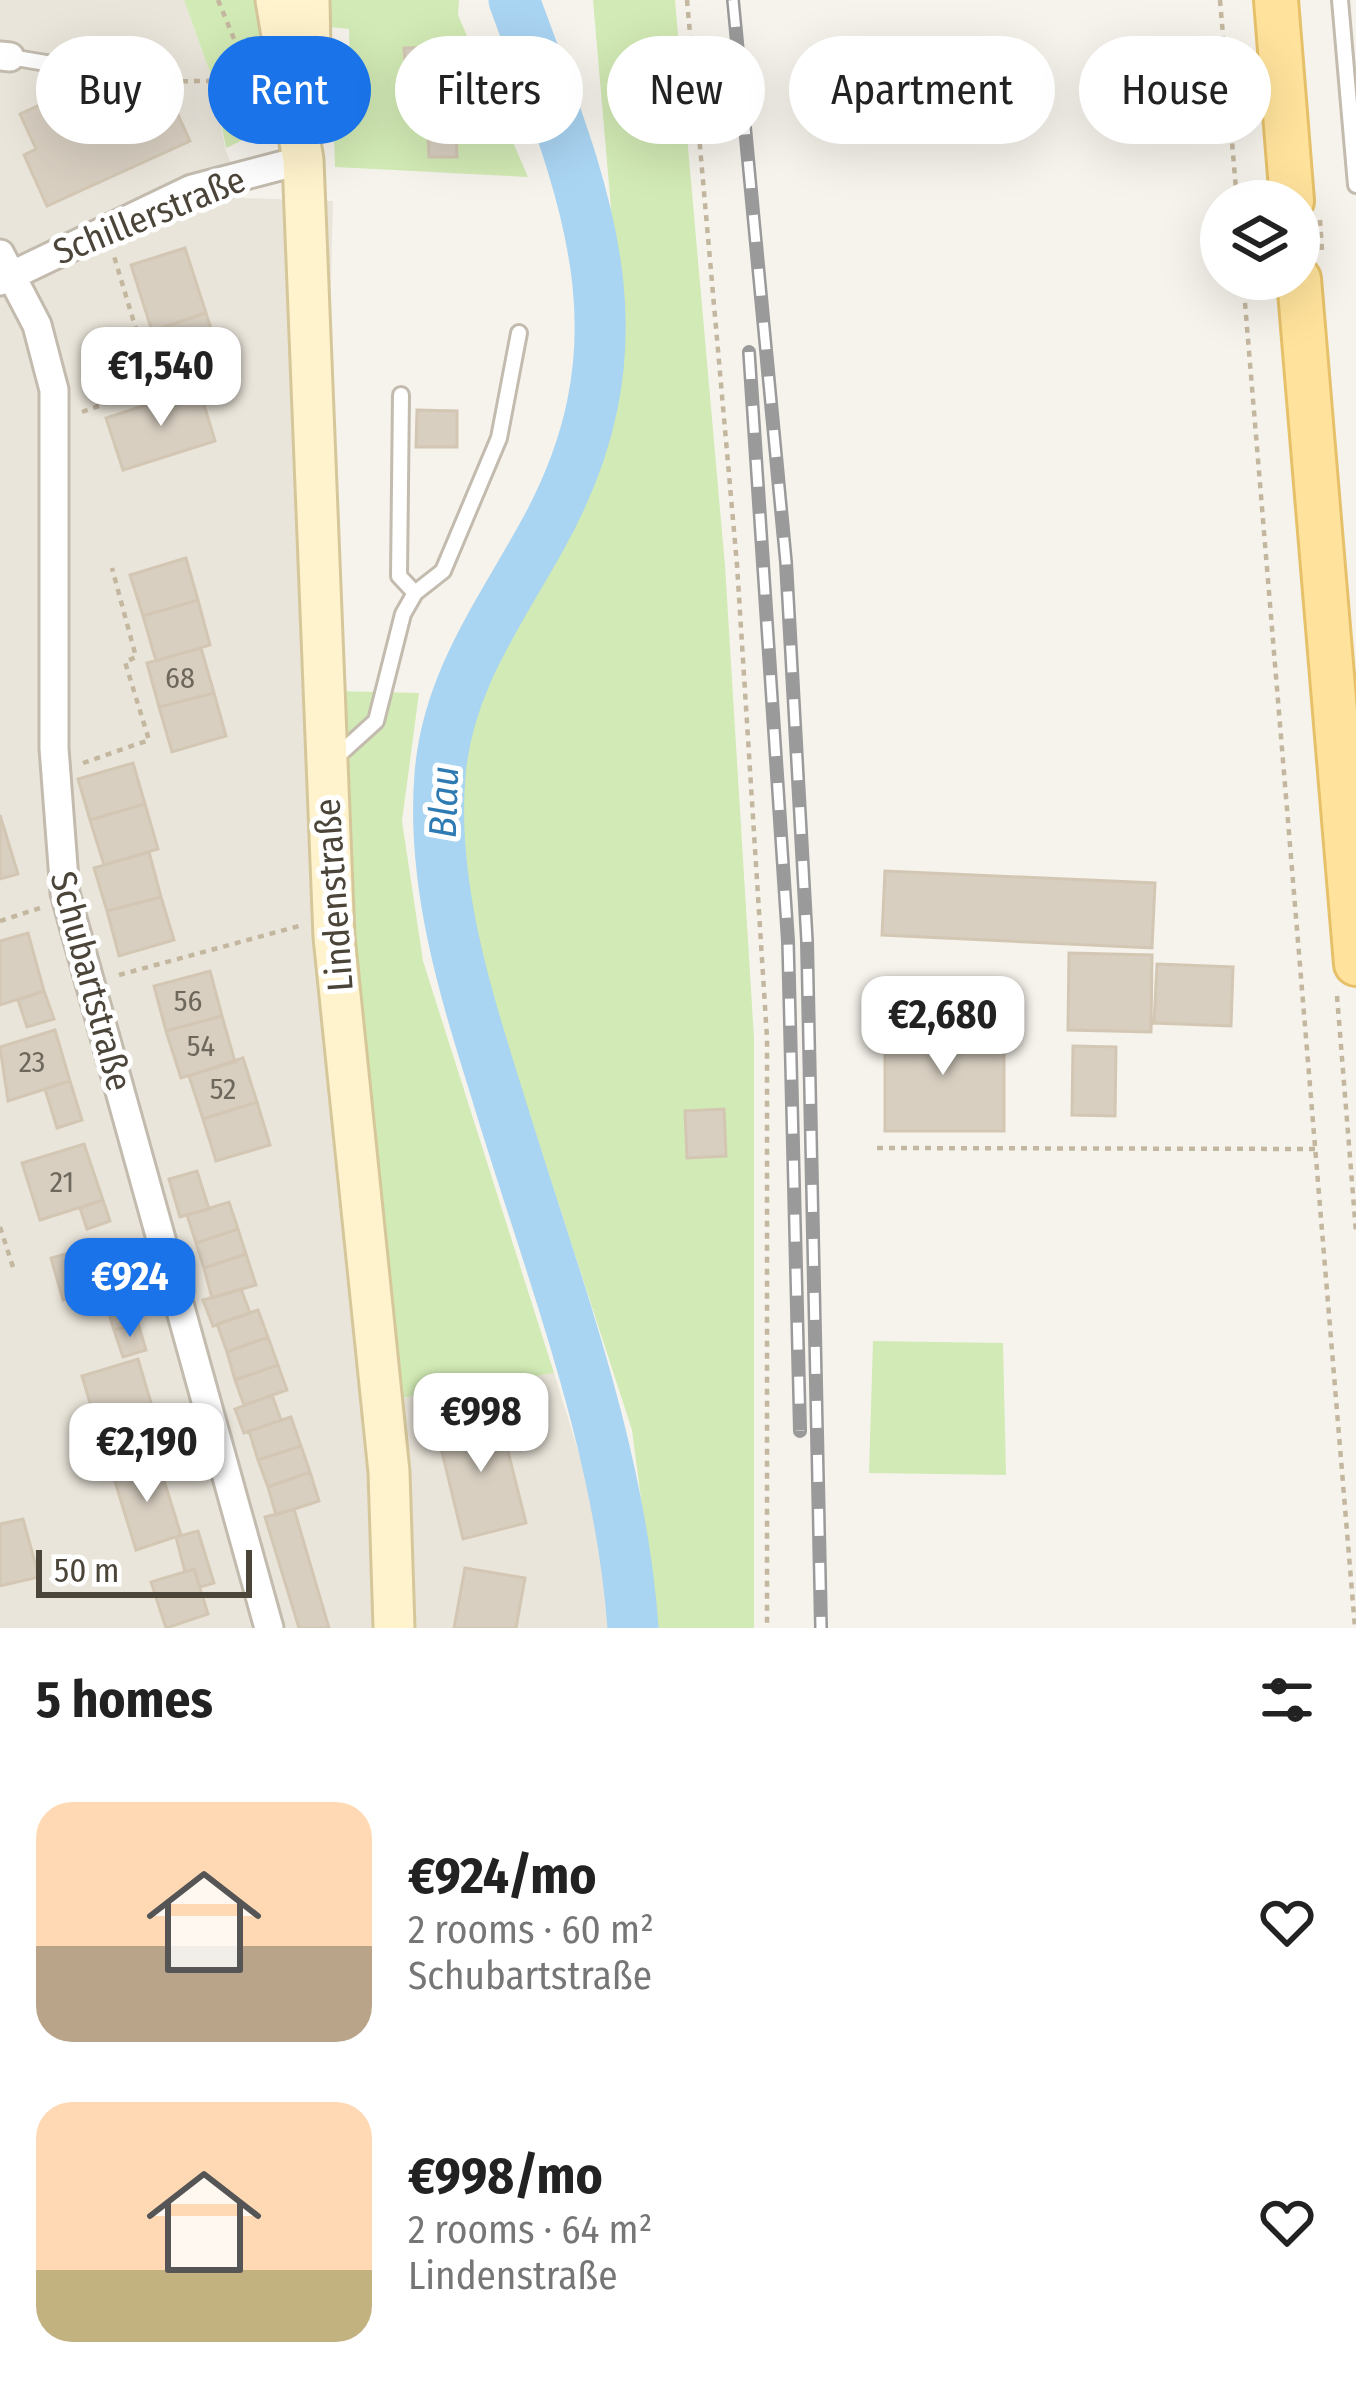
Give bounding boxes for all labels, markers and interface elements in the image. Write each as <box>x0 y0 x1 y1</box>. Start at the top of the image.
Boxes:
chip: Buy <box>36 36 184 144</box>
chip: Rent <box>208 36 371 144</box>
chip: Filters <box>395 36 583 144</box>
chip: New <box>607 36 765 144</box>
chip: Apartment <box>789 36 1055 144</box>
chip: House <box>1079 36 1271 144</box>
street label: Schillerstraße <box>47 157 252 274</box>
map controls <box>1200 180 1320 300</box>
button: layers <box>1200 180 1320 300</box>
pin: €1,540 <box>63 327 259 429</box>
text: €1,540 <box>108 343 214 389</box>
house number: 68 <box>165 660 195 696</box>
water label: Blau <box>420 765 468 839</box>
street label: Lindenstraße <box>305 797 363 993</box>
street label: Schubartstraße <box>41 867 141 1096</box>
pin: €2,680 <box>845 976 1041 1078</box>
house number: 56 <box>174 983 202 1019</box>
text: €2,680 <box>888 992 998 1038</box>
house number: 54 <box>187 1028 215 1064</box>
house number: 23 <box>19 1044 45 1080</box>
house number: 52 <box>210 1071 236 1107</box>
house number: 21 <box>50 1164 74 1200</box>
pin: €924 <box>59 1238 201 1340</box>
text: €924 <box>91 1254 169 1300</box>
pin: €998 <box>410 1373 552 1475</box>
text: €998 <box>440 1389 522 1435</box>
pin: €2,190 <box>49 1403 245 1505</box>
text: €2,190 <box>96 1419 198 1465</box>
scale bar <box>36 1544 252 1597</box>
text: 50 m <box>54 1551 119 1591</box>
icon: filters <box>1254 1667 1320 1733</box>
text: 5 homes <box>36 1669 213 1731</box>
text: €924/mo <box>408 1845 596 1907</box>
icon: home <box>132 1850 276 1994</box>
icon: heart <box>1254 1889 1320 1955</box>
text: 2 rooms · 60 m² <box>408 1907 654 1953</box>
text: Schubartstraße <box>408 1953 652 1999</box>
text: €998/mo <box>408 2145 603 2207</box>
icon: home <box>132 2150 276 2294</box>
icon: heart <box>1254 2189 1320 2255</box>
text: 2 rooms · 64 m² <box>408 2207 652 2253</box>
text: Lindenstraße <box>408 2253 617 2299</box>

